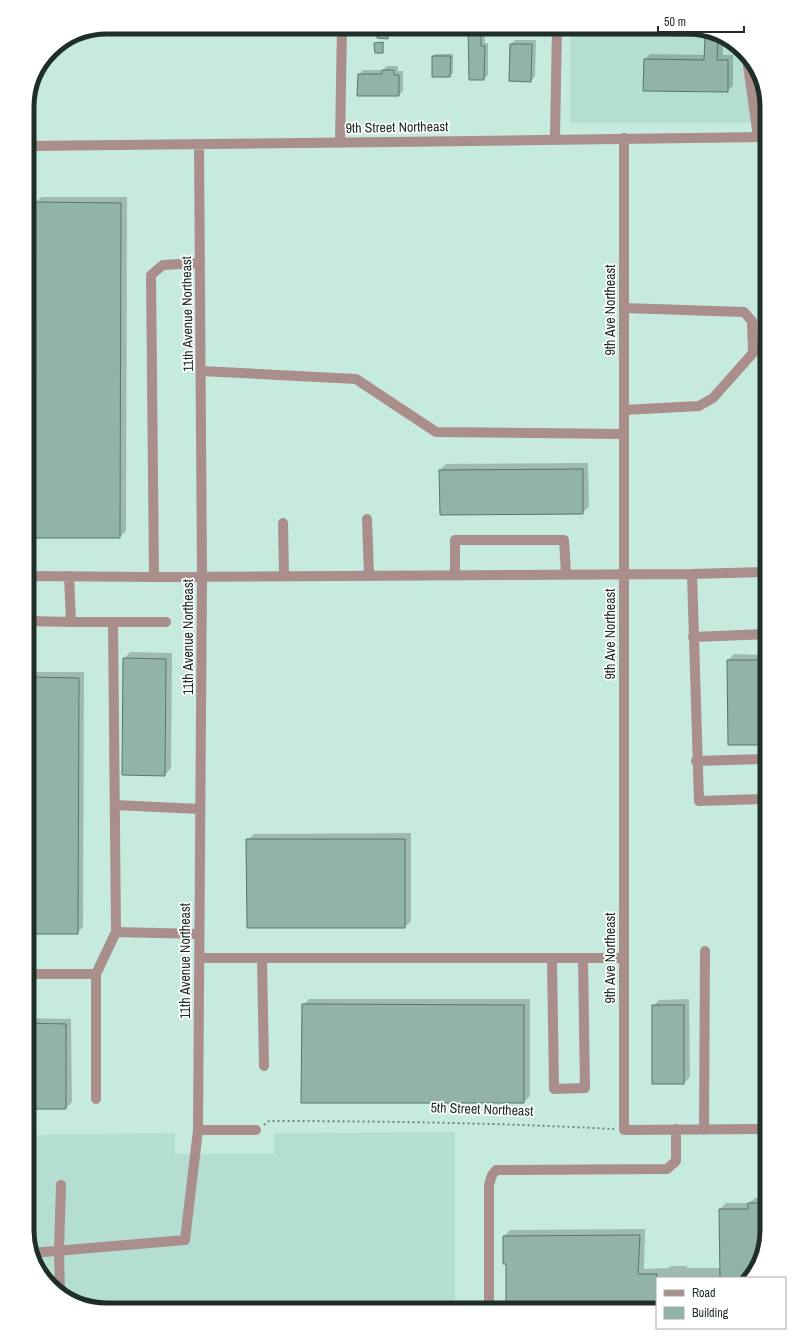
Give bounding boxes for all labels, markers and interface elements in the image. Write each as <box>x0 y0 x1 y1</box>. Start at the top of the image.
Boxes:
scale bar <box>658 8 744 34</box>
text: 50 m <box>664 14 686 30</box>
street label: 9th Street Northeast <box>345 117 449 137</box>
street label: 11th Avenue Northeast <box>177 256 197 372</box>
street label: 9th Ave Northeast <box>601 264 619 356</box>
street label: 11th Avenue Northeast <box>179 579 197 695</box>
street label: 9th Ave Northeast <box>601 588 619 680</box>
street label: 11th Avenue Northeast <box>176 903 194 1019</box>
street label: 9th Ave Northeast <box>601 912 619 1004</box>
street label: 5th Street Northeast <box>430 1098 534 1120</box>
legend <box>656 1277 786 1329</box>
text: Road <box>692 1285 716 1301</box>
text: Building <box>692 1305 729 1321</box>

